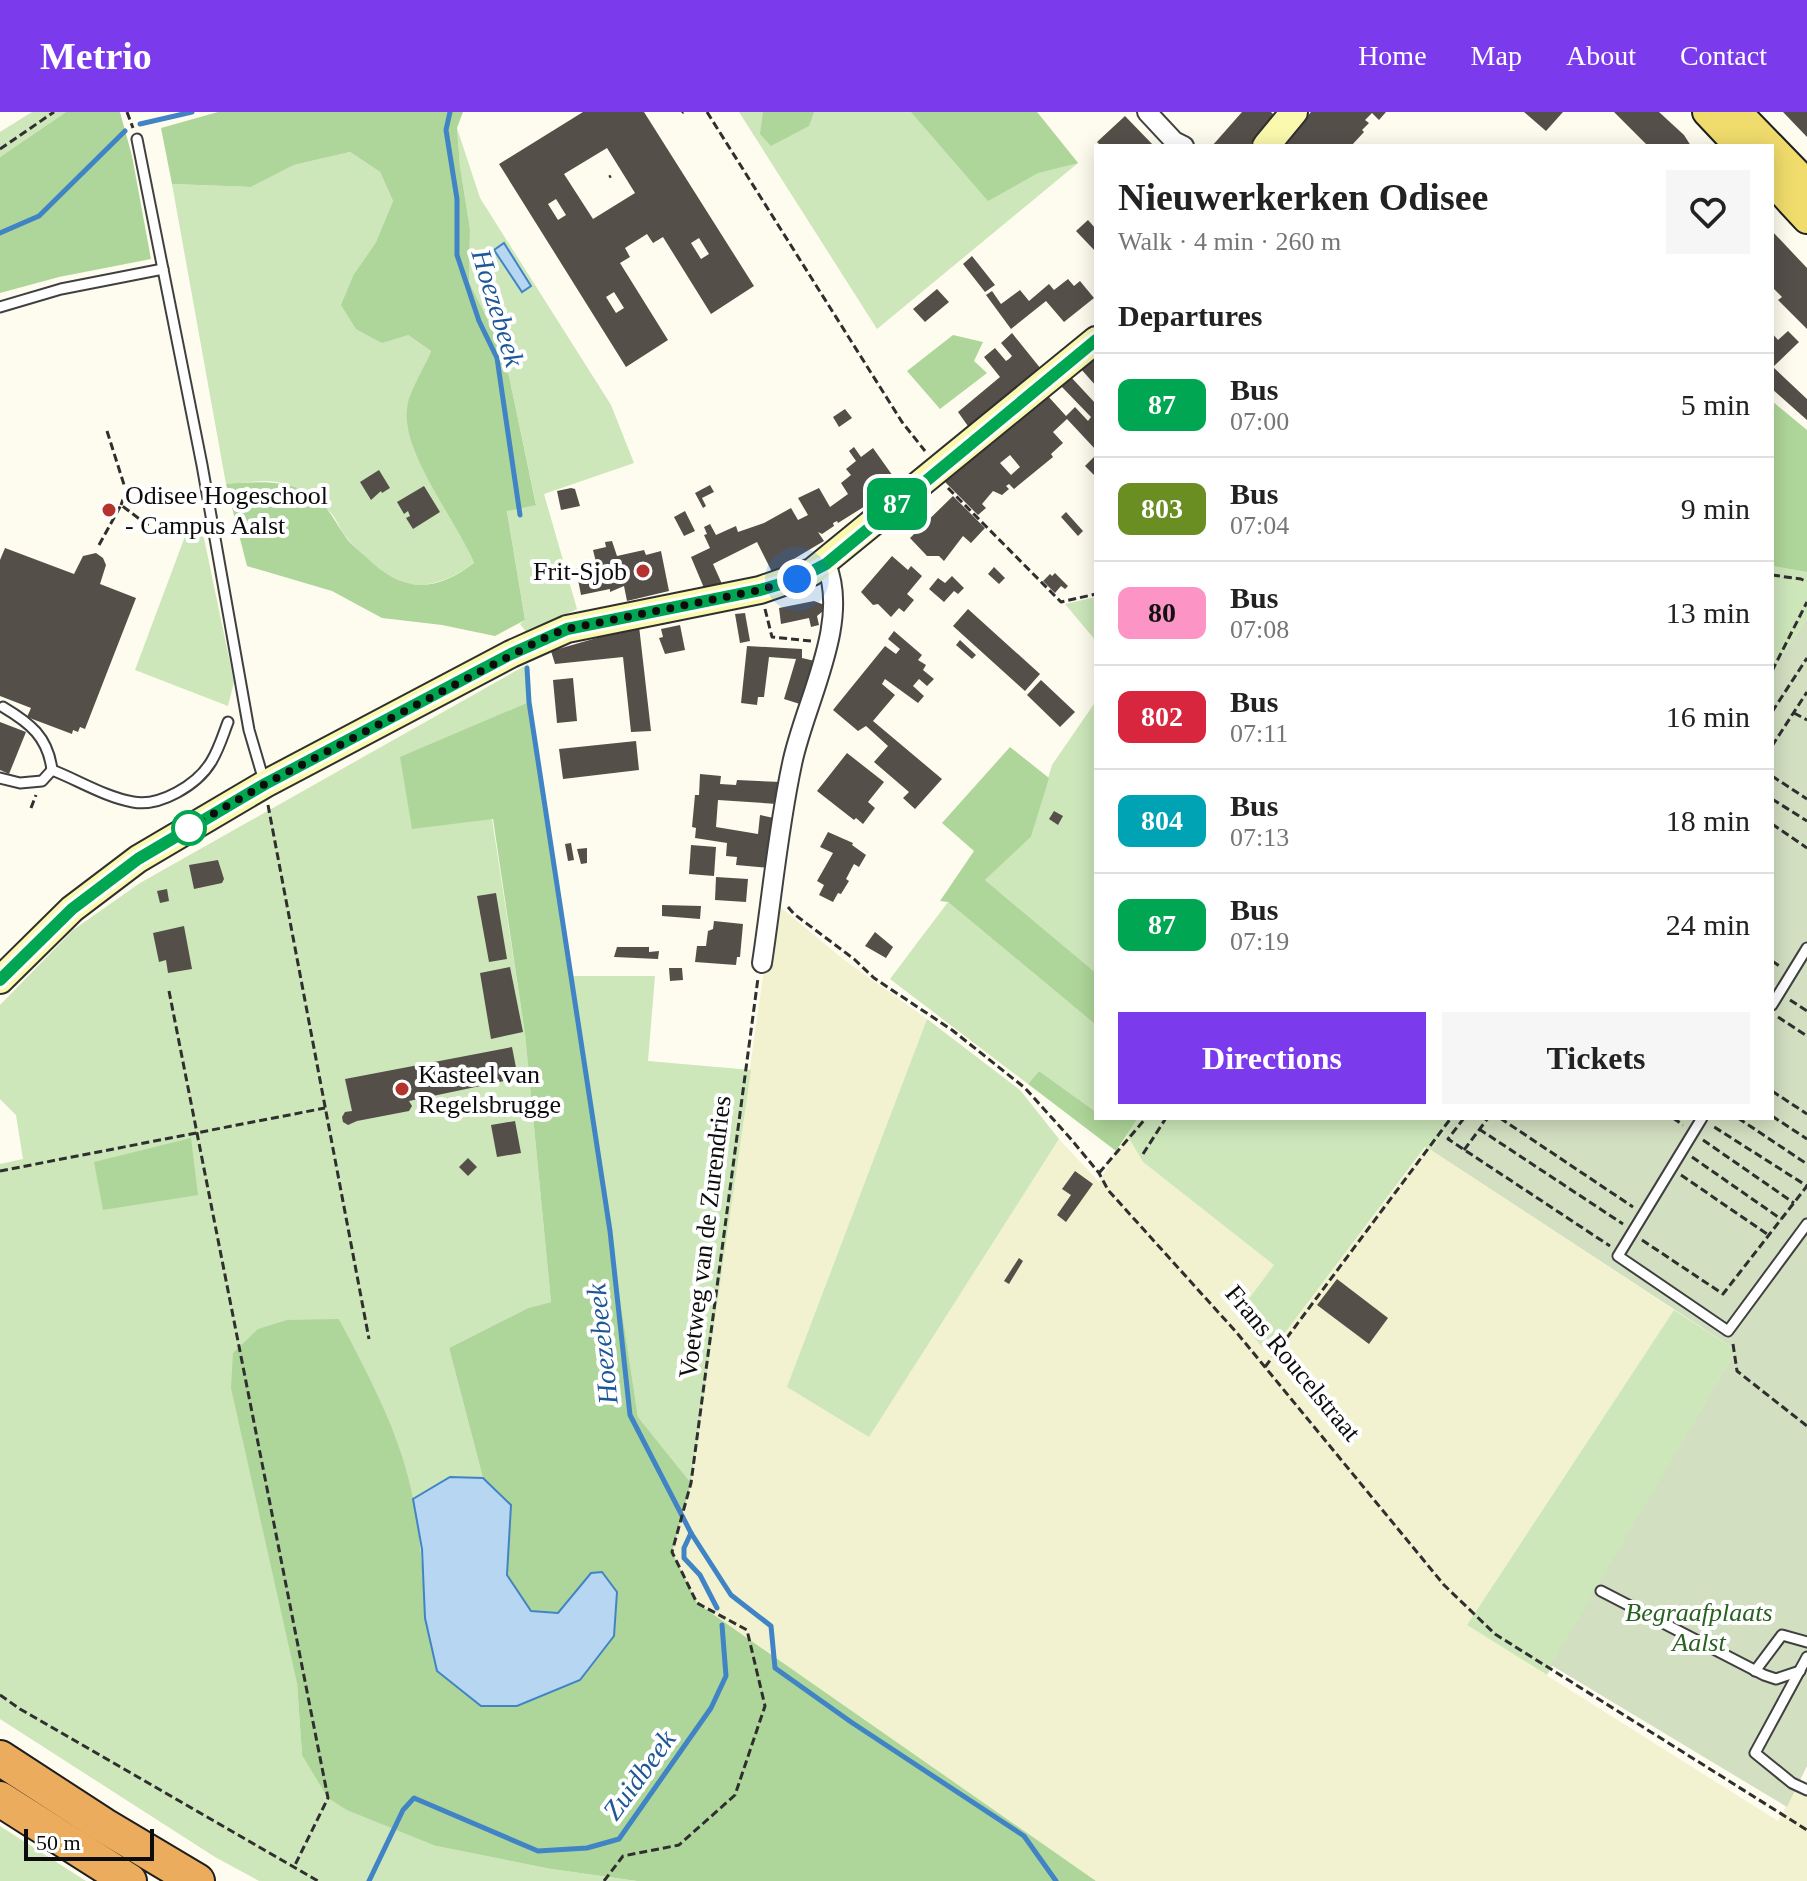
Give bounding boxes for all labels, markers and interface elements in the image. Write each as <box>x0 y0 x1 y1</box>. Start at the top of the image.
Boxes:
text: Metrio <box>40 35 152 77</box>
text: Home <box>1358 40 1427 71</box>
text: Map <box>1471 40 1522 71</box>
text: About <box>1566 40 1636 71</box>
text: Contact <box>1680 40 1767 71</box>
button: heart <box>1666 170 1750 254</box>
text: Nieuwerkerken Odisee <box>1118 176 1488 218</box>
text: Walk · 4 min · 260 m <box>1118 227 1341 256</box>
water label: Hoezebeek <box>465 245 531 371</box>
text: Departures <box>1118 299 1262 332</box>
text: Bus <box>1230 373 1278 406</box>
text: 5 min <box>1681 388 1750 421</box>
text: 87 <box>1148 389 1176 420</box>
text: 07:00 <box>1230 407 1289 436</box>
text: Bus <box>1230 477 1278 510</box>
line badge: 87 <box>861 478 933 530</box>
place label: Odisee Hogeschool - Campus Aalst <box>125 481 328 540</box>
text: 87 <box>883 488 911 519</box>
text: 9 min <box>1681 492 1750 525</box>
text: 803 <box>1141 493 1183 524</box>
marker: Odisee Hogeschool - Campus Aalst <box>100 501 118 519</box>
text: 07:04 <box>1230 511 1289 540</box>
place label: Frit-Sjob <box>533 557 627 586</box>
your location <box>777 559 817 599</box>
marker: Frit-Sjob <box>634 562 652 580</box>
text: Bus <box>1230 581 1278 614</box>
text: 13 min <box>1666 596 1750 629</box>
text: 80 <box>1148 597 1176 628</box>
text: 07:08 <box>1230 615 1289 644</box>
text: Bus <box>1230 685 1278 718</box>
text: 16 min <box>1666 700 1750 733</box>
text: 802 <box>1141 701 1183 732</box>
text: 07:11 <box>1230 719 1288 748</box>
text: Bus <box>1230 789 1278 822</box>
text: 18 min <box>1666 804 1750 837</box>
text: 804 <box>1141 805 1183 836</box>
unlabelled marker <box>172 811 206 845</box>
text: 07:13 <box>1230 823 1289 852</box>
text: Bus <box>1230 893 1278 926</box>
text: 24 min <box>1666 908 1750 941</box>
text: 87 <box>1148 909 1176 940</box>
text: 07:19 <box>1230 927 1289 956</box>
button: Directions <box>1118 1012 1426 1104</box>
button: Tickets <box>1442 1012 1750 1104</box>
place label: Kasteel van Regelsbrugge <box>418 1060 561 1119</box>
marker: Kasteel van Regelsbrugge <box>393 1080 411 1098</box>
street label: Voetweg van de Zurendries <box>673 1094 737 1380</box>
street label: Frans Roucelstraat <box>1219 1279 1367 1447</box>
water label: Hoezebeek <box>580 1282 624 1407</box>
park label: Begraafplaats Aalst <box>1625 1598 1773 1657</box>
water label: Zuidbeek <box>596 1724 682 1826</box>
scale bar <box>24 1825 154 1861</box>
text: 50 m <box>36 1830 81 1855</box>

